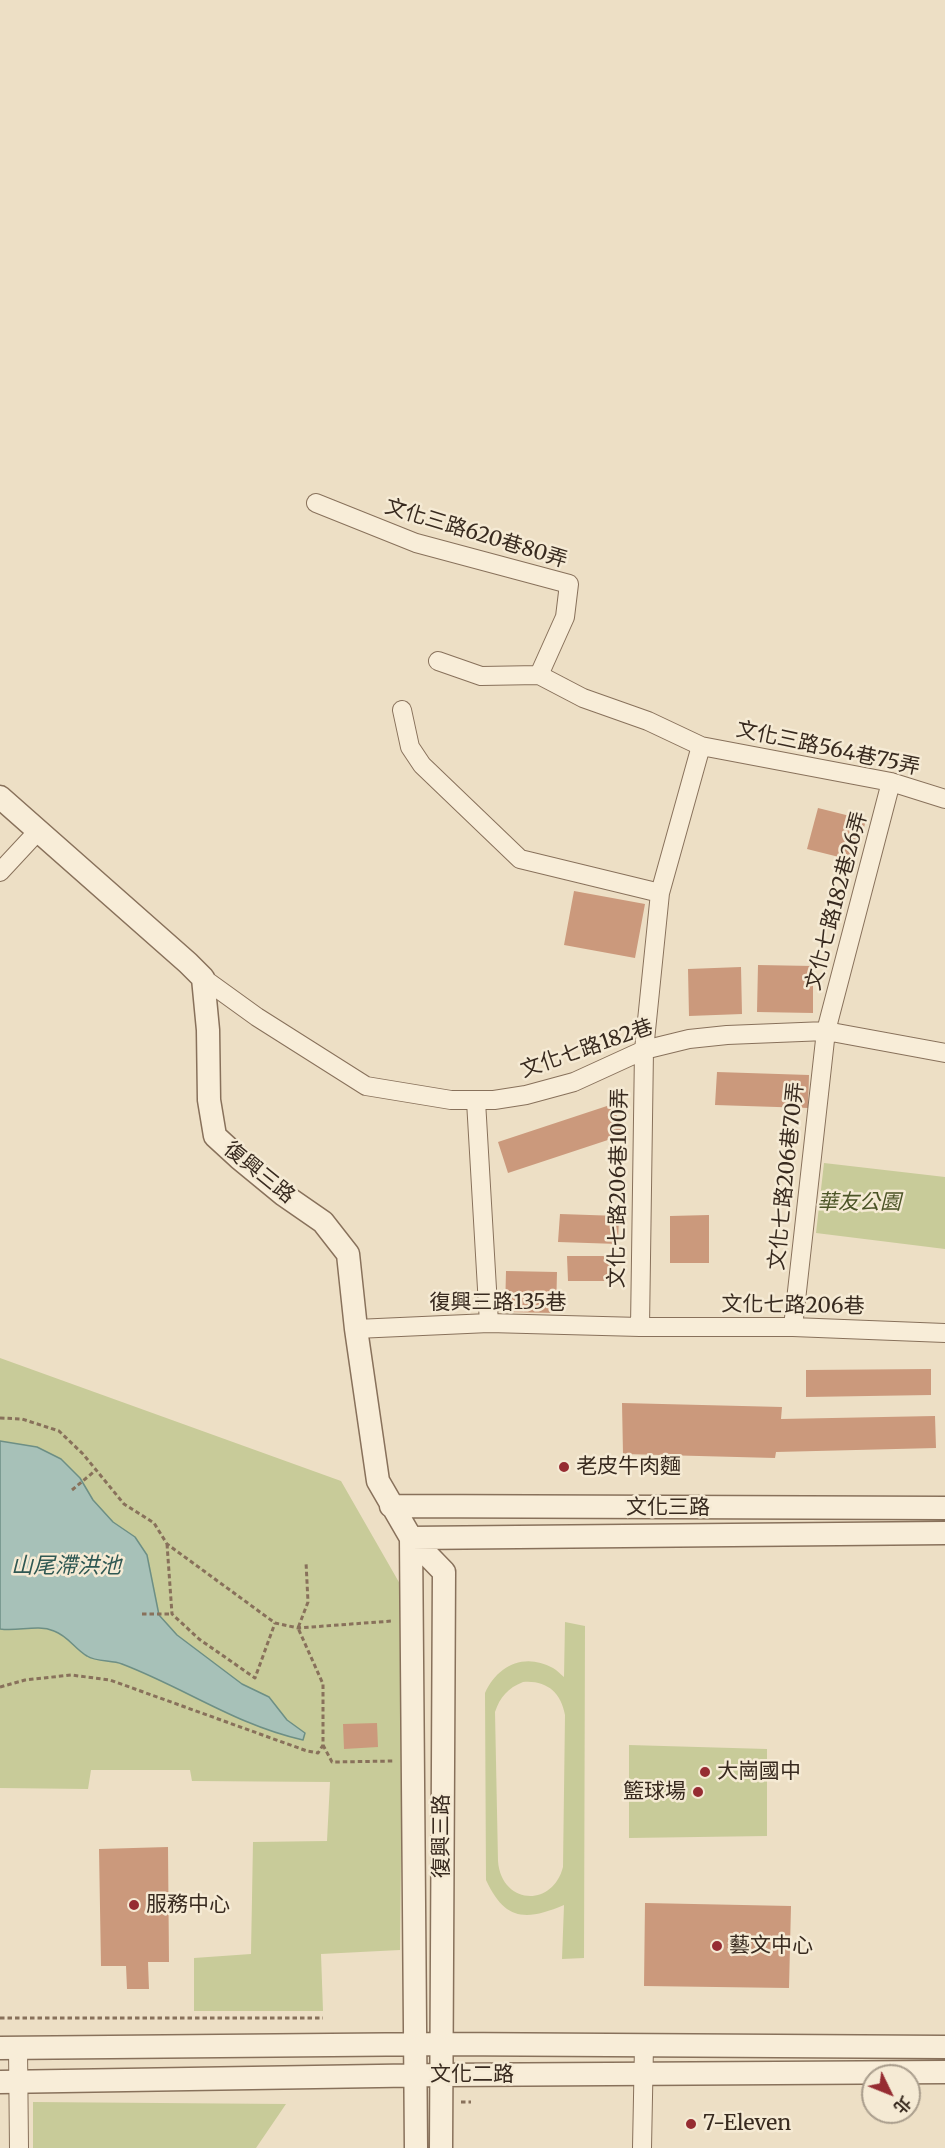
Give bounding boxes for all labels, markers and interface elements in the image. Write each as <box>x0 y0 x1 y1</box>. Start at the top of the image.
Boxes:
street label: 文化三路620巷80弄 <box>382 494 570 574</box>
street label: 文化三路564巷75弄 <box>734 717 922 781</box>
street label: 文化七路182巷26弄 <box>801 809 873 993</box>
street label: 文化七路182巷 <box>517 1015 657 1083</box>
street label: 文化七路206巷70弄 <box>765 1081 809 1271</box>
street label: 文化七路206巷100弄 <box>605 1088 633 1288</box>
street label: 復興三路 <box>218 1137 300 1209</box>
park label: 華友公園 <box>817 1190 901 1216</box>
street label: 復興三路135巷 <box>429 1290 567 1316</box>
street label: 文化七路206巷 <box>721 1292 865 1320</box>
place label: 老皮牛肉麵 <box>576 1454 681 1480</box>
marker: 老皮牛肉麵 <box>557 1460 571 1474</box>
street label: 文化三路 <box>626 1495 710 1521</box>
water label: 山尾滯洪池 <box>11 1554 121 1580</box>
place label: 大崗國中 <box>717 1759 801 1785</box>
marker: 大崗國中 <box>698 1765 712 1779</box>
place label: 籃球場 <box>623 1779 686 1805</box>
marker: 籃球場 <box>691 1785 705 1799</box>
street label: 復興三路 <box>429 1794 455 1878</box>
place label: 服務中心 <box>146 1892 230 1918</box>
marker: 服務中心 <box>127 1898 141 1912</box>
place label: 藝文中心 <box>729 1933 813 1959</box>
marker: 藝文中心 <box>710 1939 724 1953</box>
street label: 文化二路 <box>430 2062 514 2088</box>
north arrow <box>861 2064 921 2124</box>
text: 北 <box>890 2092 915 2118</box>
place label: 7-Eleven <box>703 2111 791 2137</box>
marker: 7-Eleven <box>684 2117 698 2131</box>

